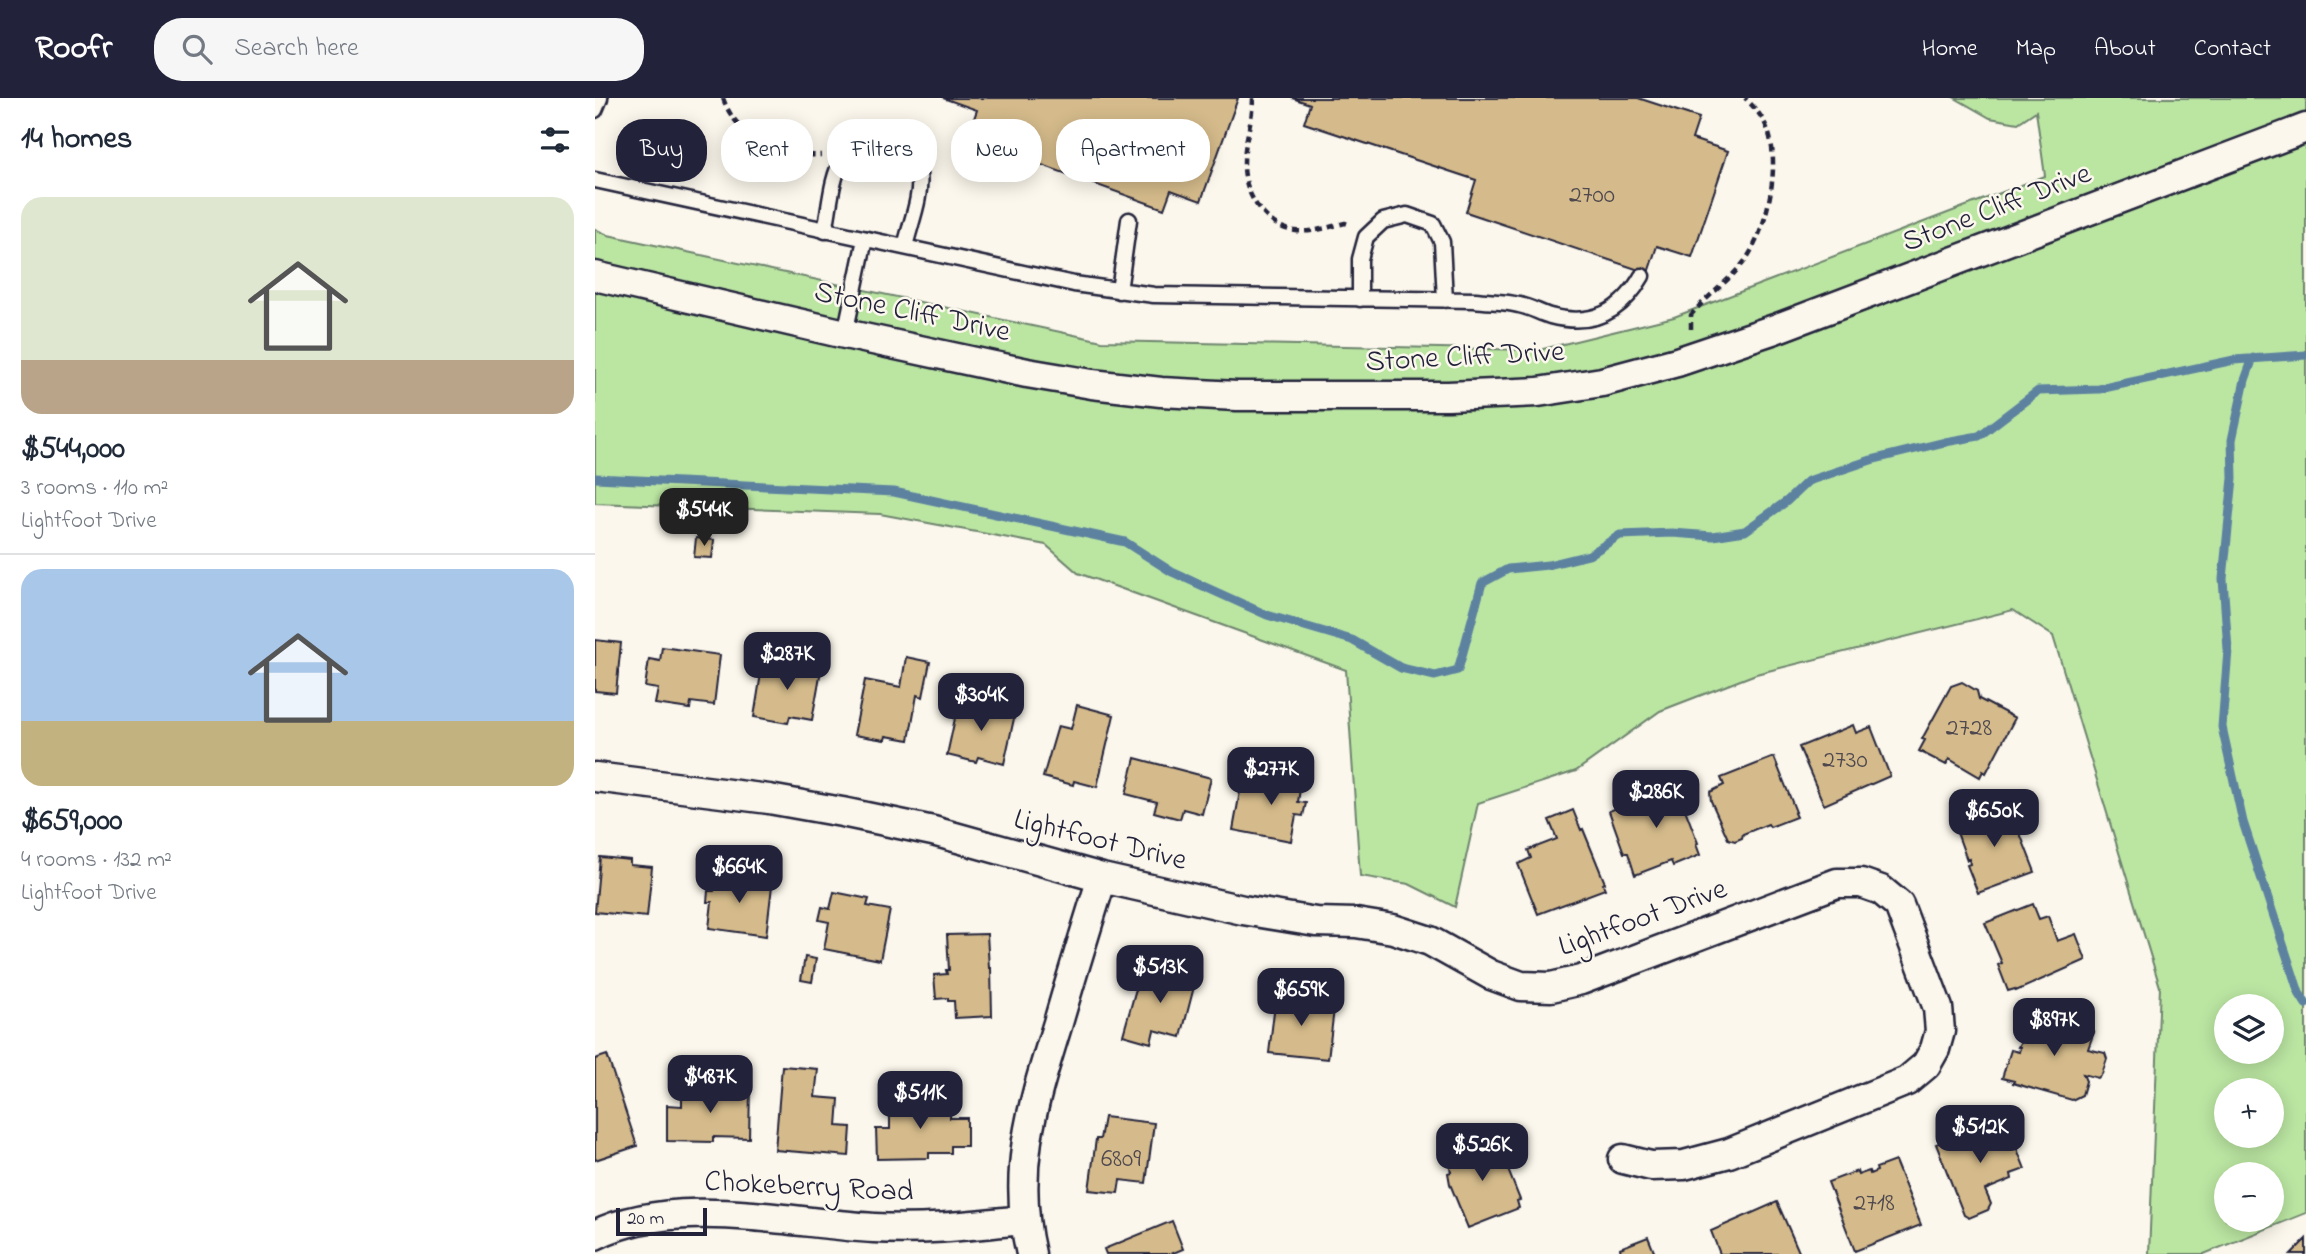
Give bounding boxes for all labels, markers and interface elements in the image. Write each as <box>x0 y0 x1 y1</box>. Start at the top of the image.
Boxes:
search box <box>154 18 644 81</box>
text: Roofr <box>35 25 112 73</box>
icon: search <box>178 30 216 68</box>
text: Search here <box>234 30 359 68</box>
text: Home <box>1922 32 1978 67</box>
text: Map <box>2016 32 2056 67</box>
text: About <box>2094 32 2156 67</box>
text: Contact <box>2194 32 2271 67</box>
text: 14 homes <box>21 118 132 162</box>
chip: Buy <box>616 119 707 182</box>
chip: Rent <box>721 119 813 182</box>
chip: Filters <box>827 119 937 182</box>
chip: New <box>951 119 1042 182</box>
chip: Apartment <box>1056 119 1210 182</box>
icon: filters <box>536 121 574 159</box>
street label: Stone Cliff Drive <box>1896 153 2098 265</box>
house number: 2700 <box>1569 177 1615 215</box>
icon: home <box>235 243 361 369</box>
street label: Stone Cliff Drive <box>810 271 1015 355</box>
street label: Stone Cliff Drive <box>1364 331 1566 385</box>
text: $544,000 <box>21 428 125 472</box>
text: 3 rooms · 110 m² <box>21 472 168 505</box>
pin: $544K <box>655 489 753 548</box>
text: $544K <box>675 494 733 527</box>
text: Lightfoot Drive <box>21 505 156 538</box>
icon: home <box>235 615 361 741</box>
pin: $287K <box>738 632 836 692</box>
text: $287K <box>760 638 814 671</box>
pin: $304K <box>932 674 1030 733</box>
text: $304K <box>954 679 1008 712</box>
house number: 2728 <box>1946 710 1992 748</box>
house number: 2730 <box>1822 742 1868 780</box>
pin: $277K <box>1222 748 1320 807</box>
text: $277K <box>1243 753 1299 786</box>
pin: $286K <box>1607 770 1705 830</box>
text: $286K <box>1628 776 1684 809</box>
pin: $650K <box>1945 790 2043 849</box>
text: $650K <box>1965 795 2023 828</box>
street label: Lightfoot Drive <box>1009 798 1192 884</box>
text: $659,000 <box>21 800 123 844</box>
text: 4 rooms · 132 m² <box>21 844 172 877</box>
pin: $664K <box>690 846 788 905</box>
text: $664K <box>712 851 766 884</box>
street label: Lightfoot Drive <box>1552 868 1734 970</box>
text: Lightfoot Drive <box>21 877 156 910</box>
pin: $513K <box>1111 946 1209 1005</box>
text: $513K <box>1132 951 1188 984</box>
pin: $659K <box>1252 968 1350 1028</box>
text: $659K <box>1273 974 1329 1007</box>
map controls <box>2214 994 2284 1232</box>
button: layers <box>2214 994 2284 1064</box>
pin: $897K <box>2005 998 2103 1058</box>
text: $897K <box>2029 1004 2079 1037</box>
pin: $487K <box>661 1056 759 1115</box>
text: $487K <box>684 1061 736 1094</box>
pin: $511K <box>871 1072 969 1131</box>
text: $511K <box>894 1077 946 1110</box>
button: + <box>2214 1078 2284 1148</box>
pin: $512K <box>1931 1105 2029 1165</box>
text: $512K <box>1952 1111 2008 1144</box>
pin: $526K <box>1433 1124 1531 1183</box>
text: $526K <box>1452 1129 1512 1162</box>
house number: 6809 <box>1101 1141 1141 1179</box>
street label: Chokeberry Road <box>703 1161 915 1215</box>
button: − <box>2214 1162 2284 1232</box>
house number: 2718 <box>1853 1185 1895 1223</box>
scale bar <box>616 1205 707 1237</box>
text: 20 m <box>627 1206 664 1233</box>

